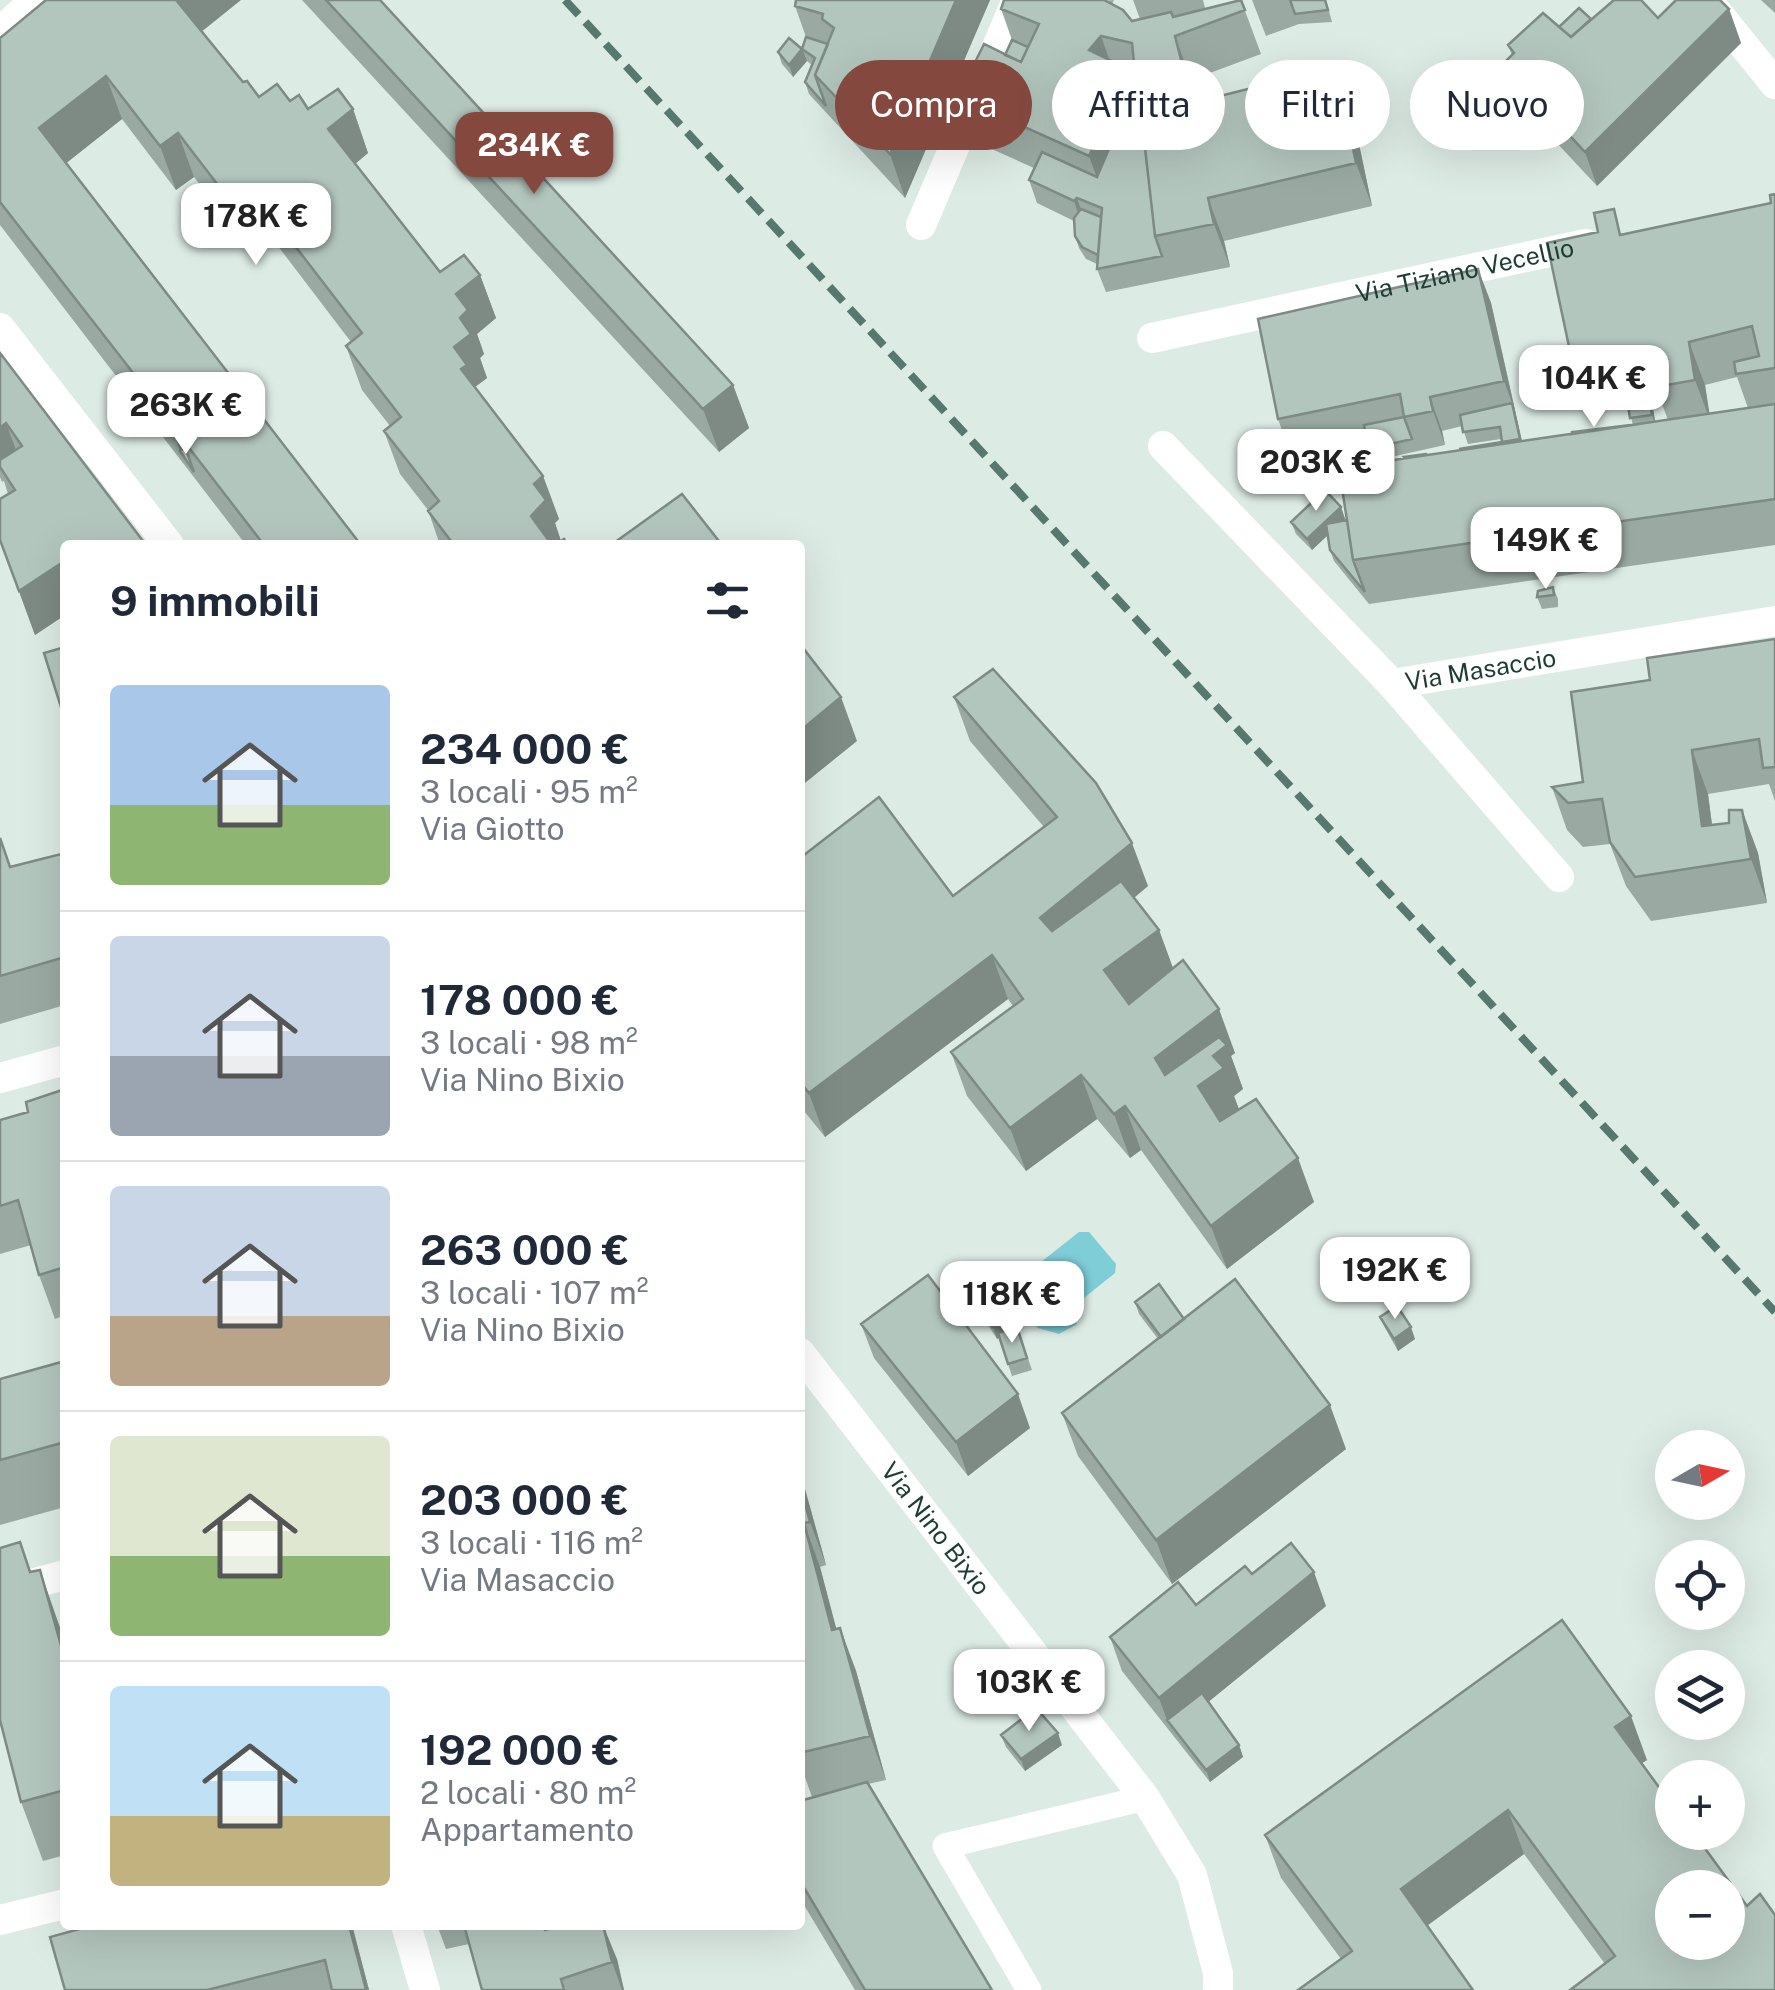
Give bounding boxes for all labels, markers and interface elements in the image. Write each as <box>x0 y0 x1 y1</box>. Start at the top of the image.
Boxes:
chip: Compra <box>835 60 1032 150</box>
chip: Affitta <box>1052 60 1225 150</box>
chip: Filtri <box>1245 60 1390 150</box>
chip: Nuovo <box>1410 60 1584 150</box>
pin: 234K € <box>453 112 615 197</box>
text: 234K € <box>477 126 591 163</box>
pin: 178K € <box>175 183 337 268</box>
text: 178K € <box>203 197 309 234</box>
street label: Via Tiziano Vecellio <box>1353 232 1577 308</box>
pin: 104K € <box>1513 345 1675 430</box>
text: 104K € <box>1541 359 1647 396</box>
pin: 263K € <box>105 372 267 457</box>
text: 263K € <box>129 386 243 423</box>
pin: 203K € <box>1235 429 1397 514</box>
text: 203K € <box>1259 443 1373 480</box>
pin: 149K € <box>1465 507 1627 592</box>
text: 149K € <box>1493 521 1599 558</box>
icon: filters <box>700 573 755 628</box>
text: 9 immobili <box>110 576 320 625</box>
street label: Via Masaccio <box>1403 642 1558 697</box>
text: 234 000 € <box>420 724 629 773</box>
icon: home <box>190 725 310 845</box>
text: 3 locali · 95 m² <box>420 773 638 810</box>
text: Via Giotto <box>420 810 565 847</box>
text: 178 000 € <box>420 975 619 1024</box>
icon: home <box>190 976 310 1096</box>
text: 3 locali · 98 m² <box>420 1024 638 1061</box>
text: Via Nino Bixio <box>420 1061 625 1098</box>
text: 263 000 € <box>420 1225 629 1274</box>
icon: home <box>190 1226 310 1346</box>
pin: 192K € <box>1314 1237 1476 1322</box>
text: 192K € <box>1342 1251 1448 1288</box>
pin: 118K € <box>931 1261 1093 1346</box>
text: 3 locali · 107 m² <box>420 1274 648 1311</box>
text: 118K € <box>962 1275 1062 1312</box>
text: Via Nino Bixio <box>420 1311 625 1348</box>
north arrow <box>1655 1430 1745 1520</box>
map controls <box>1655 1430 1745 1960</box>
street label: Via Nino Bixio <box>875 1456 997 1601</box>
text: 203 000 € <box>420 1475 629 1524</box>
icon: home <box>190 1476 310 1596</box>
text: 3 locali · 116 m² <box>420 1524 643 1561</box>
button: locate <box>1655 1540 1745 1630</box>
text: Via Masaccio <box>420 1561 615 1598</box>
pin: 103K € <box>948 1649 1110 1734</box>
button: layers <box>1655 1650 1745 1740</box>
text: 103K € <box>976 1663 1082 1700</box>
text: 192 000 € <box>420 1725 620 1774</box>
icon: home <box>190 1726 310 1846</box>
button: + <box>1655 1760 1745 1850</box>
text: 2 locali · 80 m² <box>420 1774 636 1811</box>
text: Appartamento <box>420 1811 634 1848</box>
button: − <box>1655 1870 1745 1960</box>

